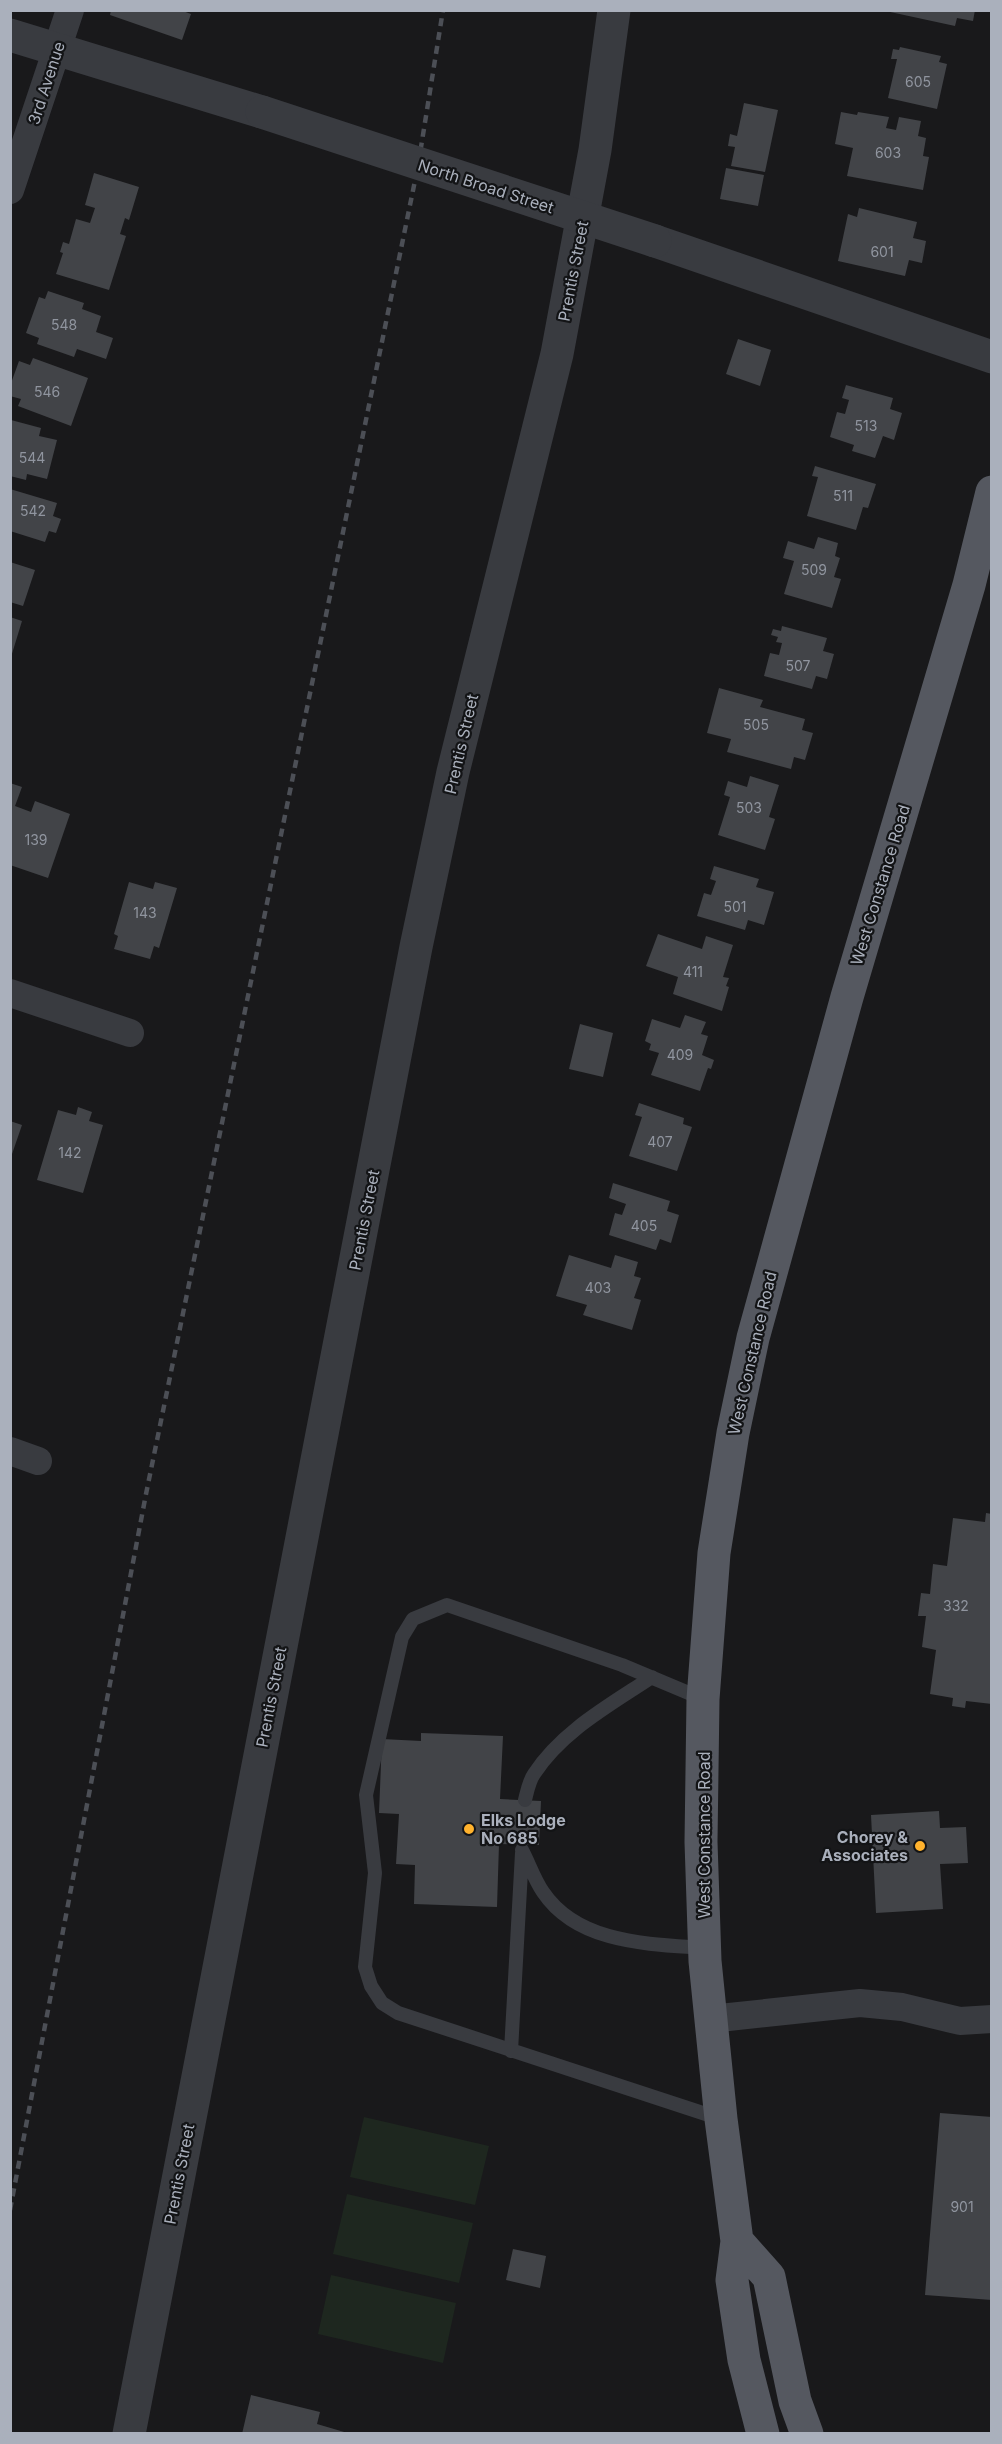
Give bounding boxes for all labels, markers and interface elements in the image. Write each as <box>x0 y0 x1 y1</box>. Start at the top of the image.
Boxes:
street label: 3rd Avenue <box>23 39 69 127</box>
house number: 605 <box>905 73 931 90</box>
house number: 603 <box>875 144 901 161</box>
street label: North Broad Street <box>416 155 556 217</box>
street label: Prentis Street <box>553 219 593 323</box>
house number: 601 <box>870 243 894 260</box>
house number: 548 <box>51 316 77 333</box>
house number: 546 <box>34 383 60 400</box>
house number: 513 <box>855 417 877 434</box>
house number: 544 <box>19 449 45 466</box>
house number: 511 <box>833 487 853 504</box>
house number: 542 <box>20 502 46 519</box>
house number: 509 <box>801 561 827 578</box>
house number: 507 <box>786 657 811 674</box>
street label: Prentis Street <box>440 692 482 796</box>
house number: 505 <box>743 716 769 733</box>
house number: 503 <box>736 799 762 816</box>
street label: West Constance Road <box>846 802 914 968</box>
house number: 139 <box>24 831 48 848</box>
house number: 501 <box>723 898 747 915</box>
house number: 143 <box>133 904 157 921</box>
house number: 411 <box>683 963 703 980</box>
house number: 409 <box>667 1046 693 1063</box>
house number: 407 <box>647 1133 673 1150</box>
house number: 142 <box>58 1144 82 1161</box>
street label: Prentis Street <box>344 1168 384 1272</box>
house number: 405 <box>631 1217 657 1234</box>
street label: West Constance Road <box>723 1269 781 1437</box>
house number: 403 <box>585 1279 611 1296</box>
house number: 332 <box>943 1597 969 1614</box>
street label: Prentis Street <box>251 1645 291 1749</box>
street label: West Constance Road <box>694 1752 714 1918</box>
place label: Elks Lodge No 685 <box>481 1810 566 1848</box>
marker: Elks Lodge No 685 <box>462 1822 476 1836</box>
place label: Chorey & Associates <box>821 1827 908 1865</box>
marker: Chorey & Associates <box>913 1839 927 1853</box>
street label: Prentis Street <box>159 2122 199 2226</box>
house number: 901 <box>950 2198 974 2215</box>

